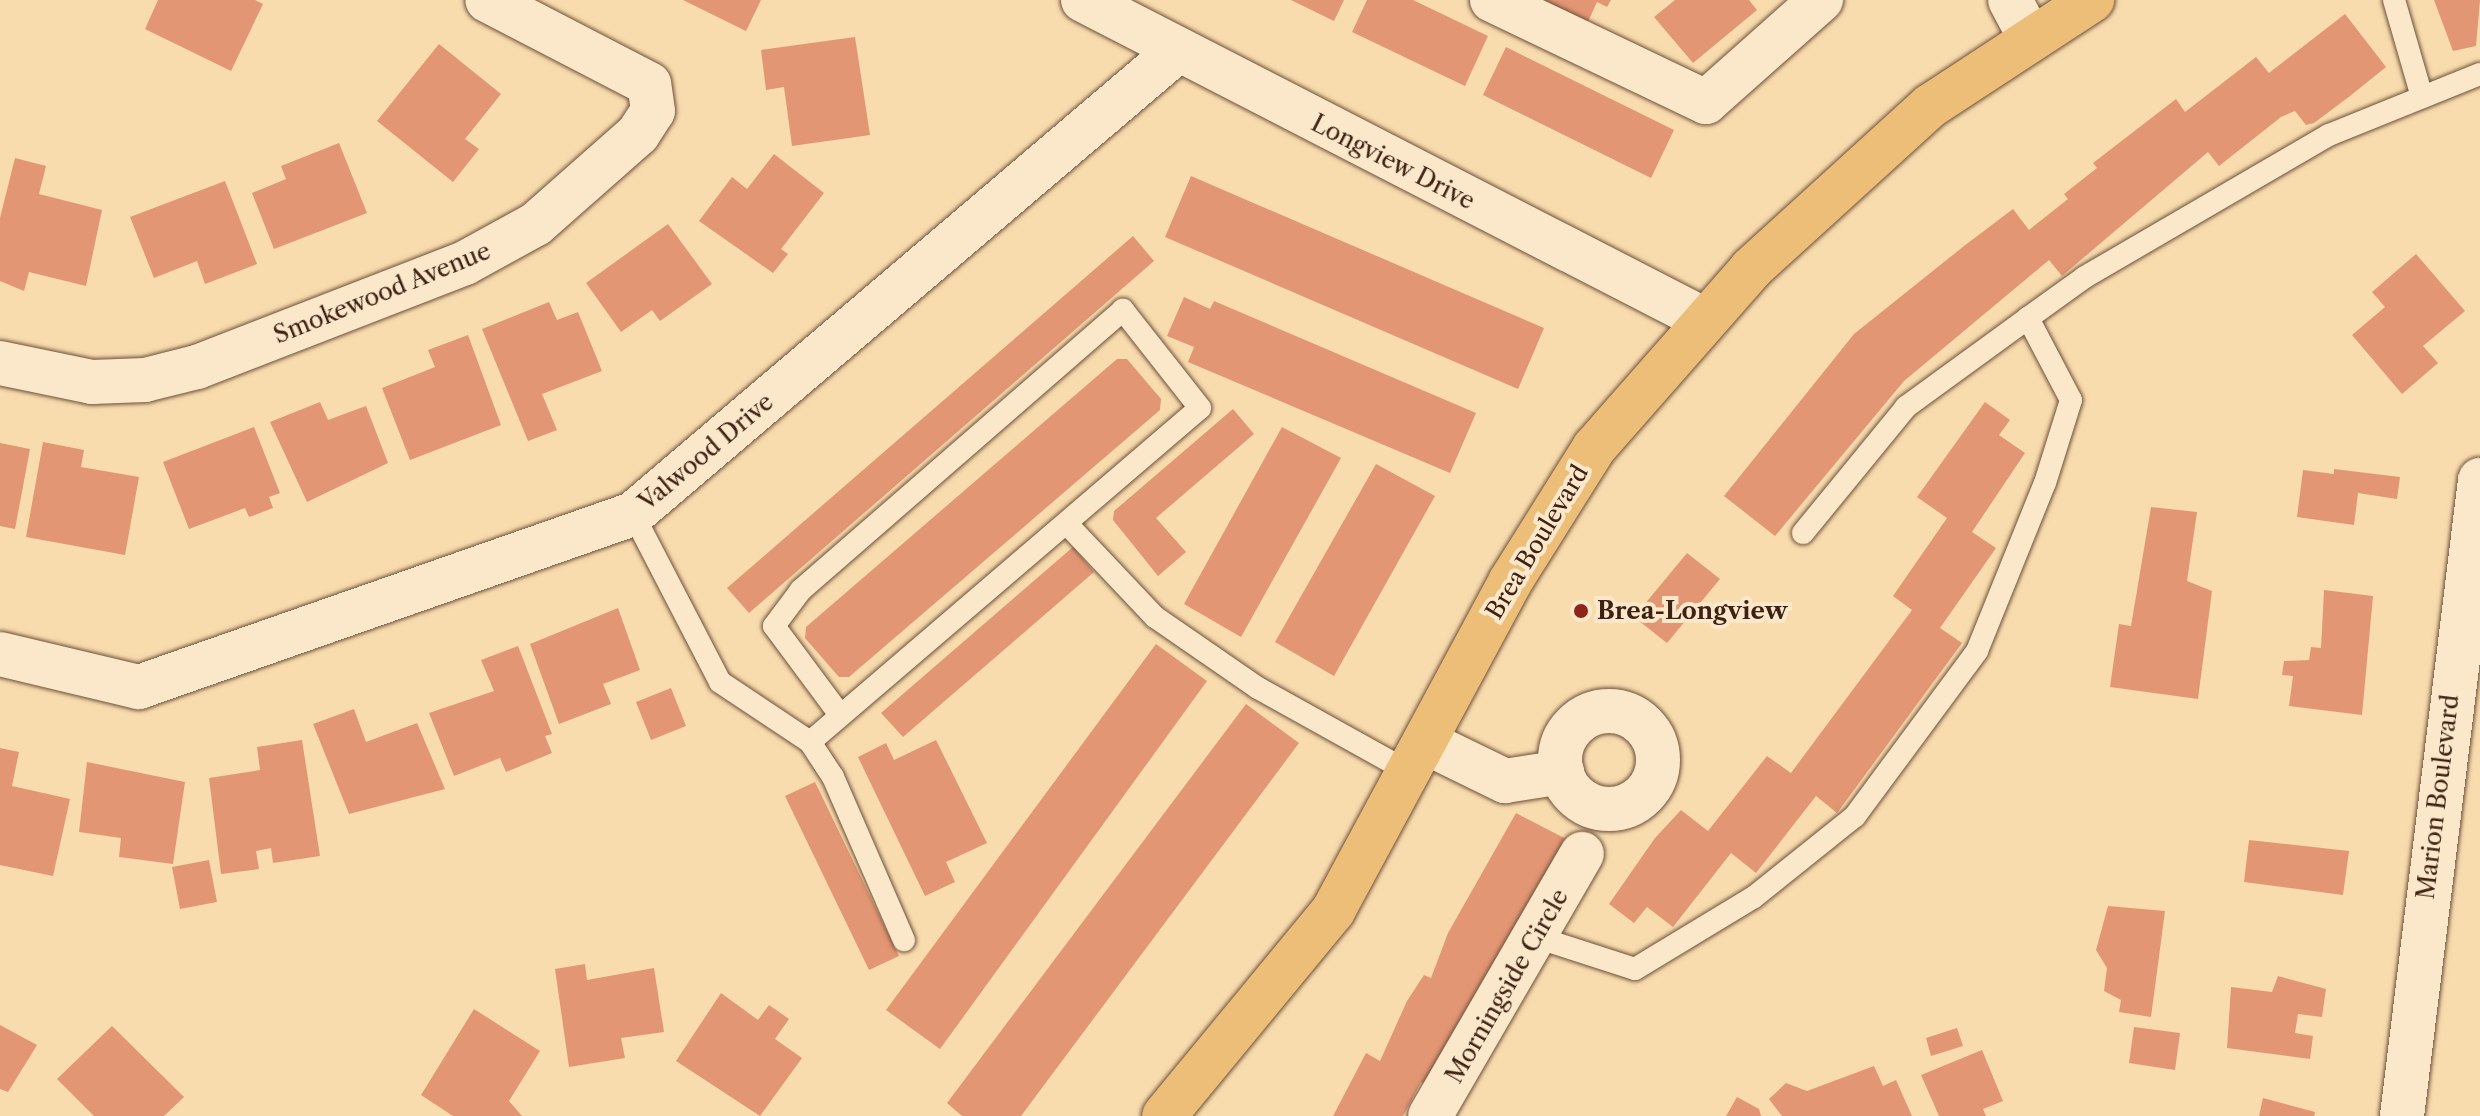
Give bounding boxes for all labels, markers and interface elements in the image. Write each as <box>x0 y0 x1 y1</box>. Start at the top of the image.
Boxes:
street label: Longview Drive <box>1306 108 1480 216</box>
street label: Smokewood Avenue <box>269 236 495 350</box>
street label: Valwood Drive <box>633 387 779 517</box>
street label: Brea Boulevard <box>1480 460 1594 624</box>
place label: Brea-Longview <box>1597 597 1787 625</box>
marker: Brea-Longview <box>1572 602 1590 620</box>
street label: Marion Boulevard <box>2411 693 2465 901</box>
street label: Morningside Circle <box>1440 884 1574 1088</box>

